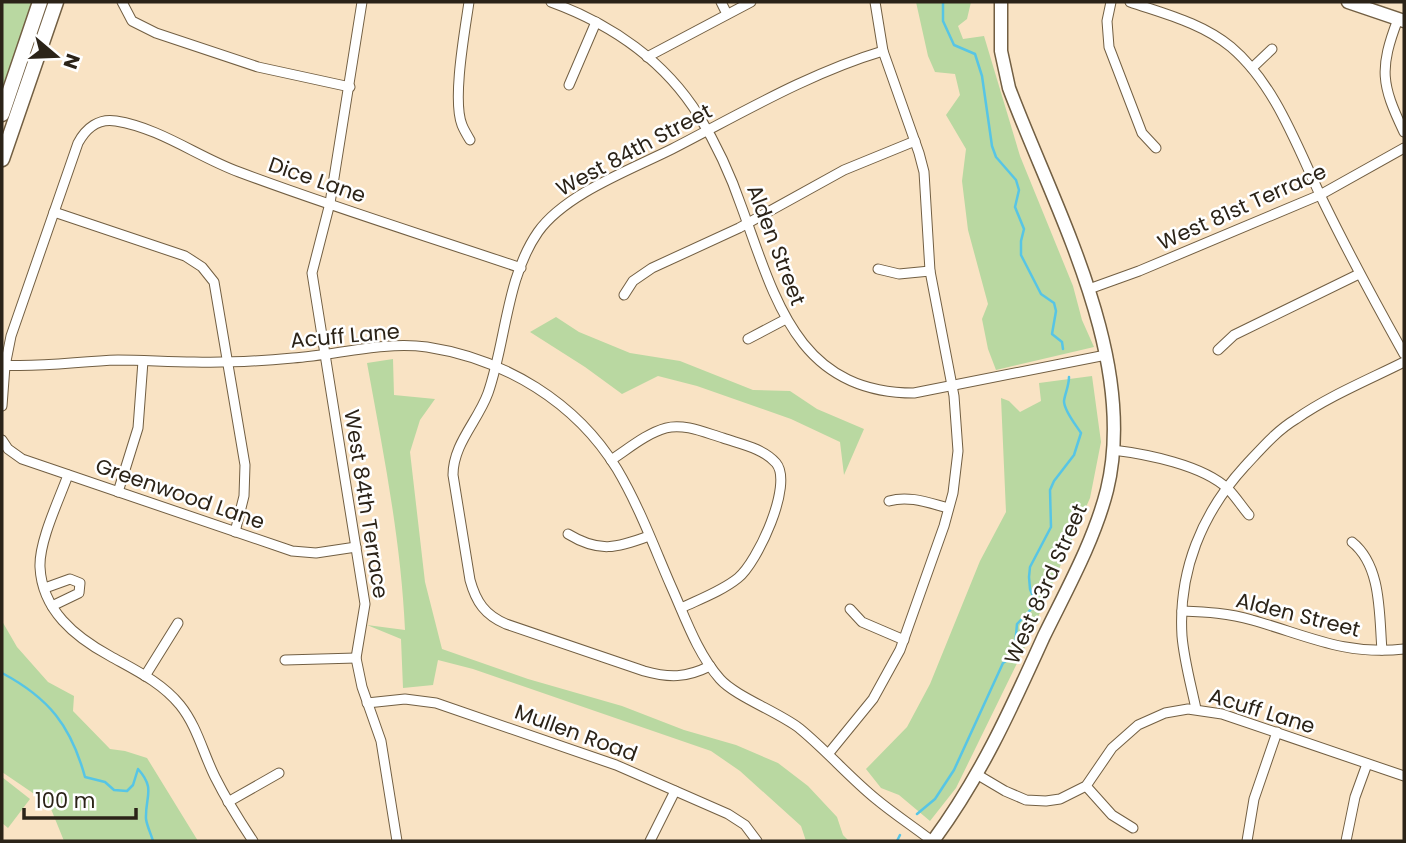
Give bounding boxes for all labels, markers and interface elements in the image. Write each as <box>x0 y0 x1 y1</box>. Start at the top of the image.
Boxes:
north arrow <box>21 21 91 91</box>
text: N <box>57 50 87 73</box>
street label: West 84th Street <box>551 96 717 203</box>
street label: Dice Lane <box>265 149 370 210</box>
street label: West 81st Terrace <box>1153 156 1331 257</box>
street label: Alden Street <box>740 180 813 309</box>
street label: Acuff Lane <box>289 316 401 355</box>
street label: West 84th Terrace <box>337 407 396 600</box>
street label: Greenwood Lane <box>92 451 269 536</box>
street label: West 83rd Street <box>997 499 1094 668</box>
street label: Alden Street <box>1233 585 1363 644</box>
street label: Acuff Lane <box>1206 681 1319 740</box>
street label: Mullen Road <box>511 697 642 768</box>
scale bar <box>24 776 136 820</box>
text: 100 m <box>35 786 95 815</box>

